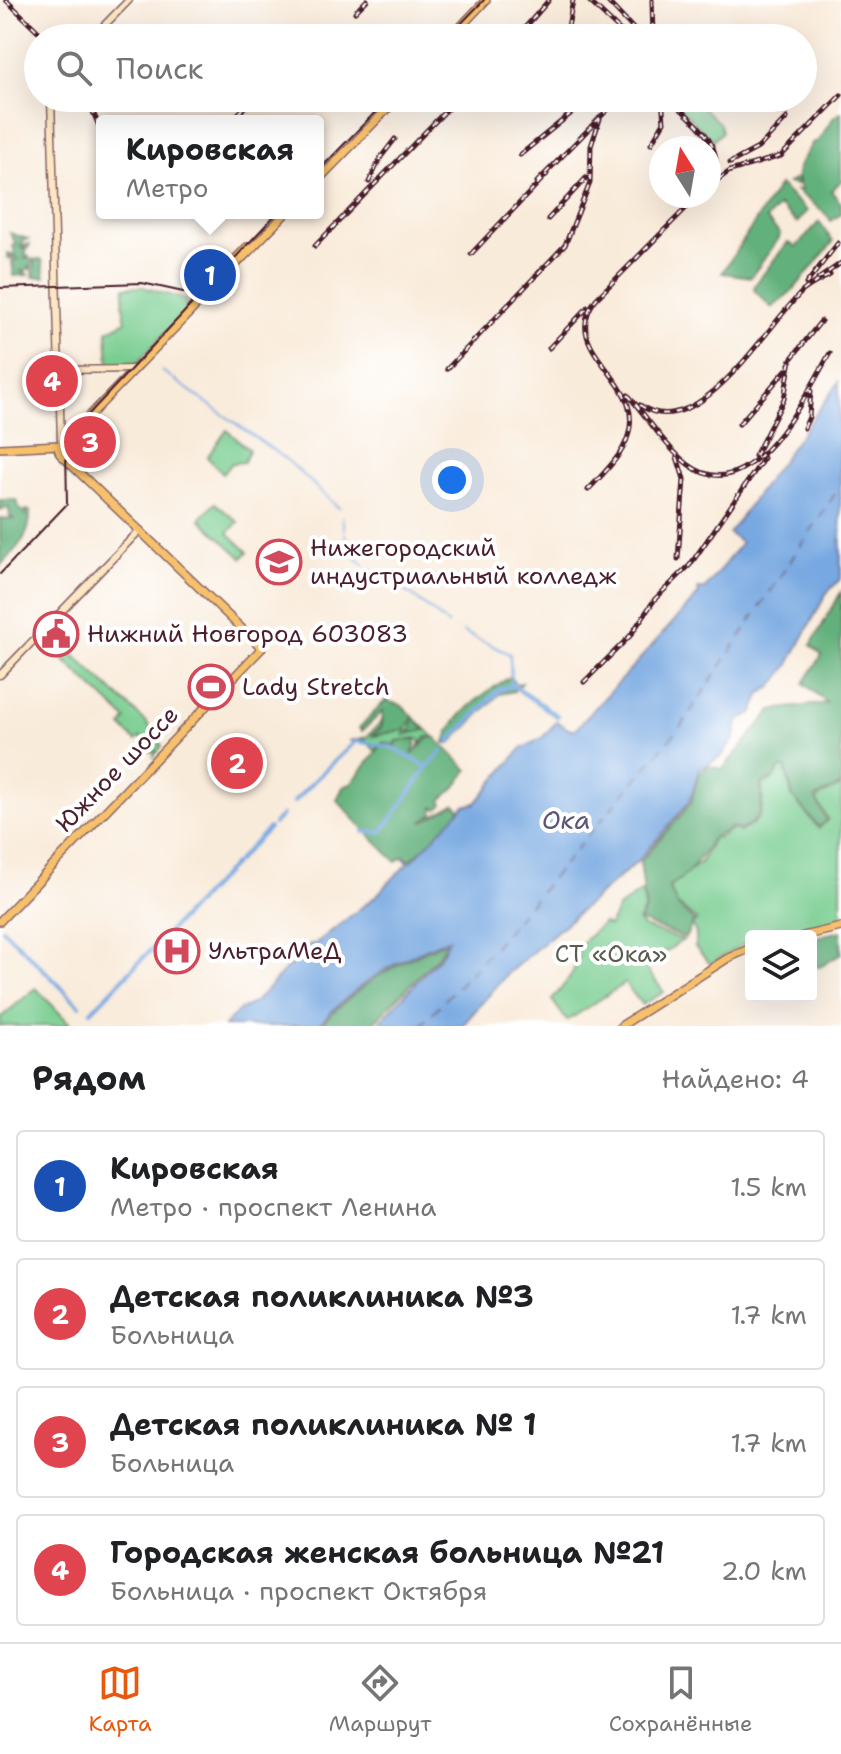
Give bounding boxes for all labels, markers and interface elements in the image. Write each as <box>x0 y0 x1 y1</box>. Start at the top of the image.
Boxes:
search box <box>24 24 817 112</box>
icon: search <box>52 46 96 90</box>
text: Поиск <box>116 48 204 89</box>
popup <box>96 115 324 219</box>
text: Кировская <box>126 129 294 170</box>
north arrow <box>649 136 721 208</box>
text: Метро <box>126 170 209 205</box>
pin: 1 <box>184 245 236 305</box>
pin: 4 <box>26 351 78 411</box>
pin: 3 <box>64 412 116 472</box>
your location <box>432 460 472 500</box>
place label: Нижегородский индустриальный колледж <box>310 532 616 592</box>
school or university icon: Нижегородский индустриальный колледж <box>255 538 303 586</box>
public building icon: Нижний Новгород 603083 <box>32 610 80 658</box>
place label: Нижний Новгород 603083 <box>87 618 408 650</box>
sports icon: Lady Stretch <box>187 663 235 711</box>
place label: Lady Stretch <box>242 671 390 703</box>
street label: Южное шоссе <box>49 699 185 839</box>
pin: 2 <box>211 733 263 793</box>
water label: Ока <box>542 802 590 837</box>
hospital icon: УльтраМеД <box>153 927 201 975</box>
map controls <box>745 930 817 1002</box>
button: layers <box>745 930 817 1002</box>
place label: УльтраМеД <box>208 935 341 967</box>
park label: СТ «Ока» <box>555 938 667 970</box>
text: Рядом <box>32 1055 146 1101</box>
text: Найдено: 4 <box>662 1061 809 1096</box>
text: Кировская <box>110 1148 279 1189</box>
text: 1 <box>54 1169 66 1204</box>
text: 1.5 km <box>730 1169 807 1204</box>
text: Метро · проспект Ленина <box>110 1189 436 1224</box>
text: Детская поликлиника №3 <box>110 1276 534 1317</box>
text: 2 <box>51 1297 69 1332</box>
text: 1.7 km <box>730 1297 807 1332</box>
text: Больница <box>110 1317 234 1352</box>
text: Детская поликлиника № 1 <box>110 1404 537 1445</box>
text: 3 <box>51 1425 69 1460</box>
text: 1.7 km <box>730 1425 807 1460</box>
text: Больница <box>110 1445 234 1480</box>
text: Городская женская больница №21 <box>110 1532 664 1573</box>
text: 4 <box>51 1553 69 1588</box>
text: 2.0 km <box>721 1553 807 1588</box>
text: Больница · проспект Октября <box>110 1573 487 1608</box>
tab: Карта <box>89 1661 152 1738</box>
tab: Маршрут <box>329 1661 431 1738</box>
tab: Сохранённые <box>609 1661 752 1738</box>

